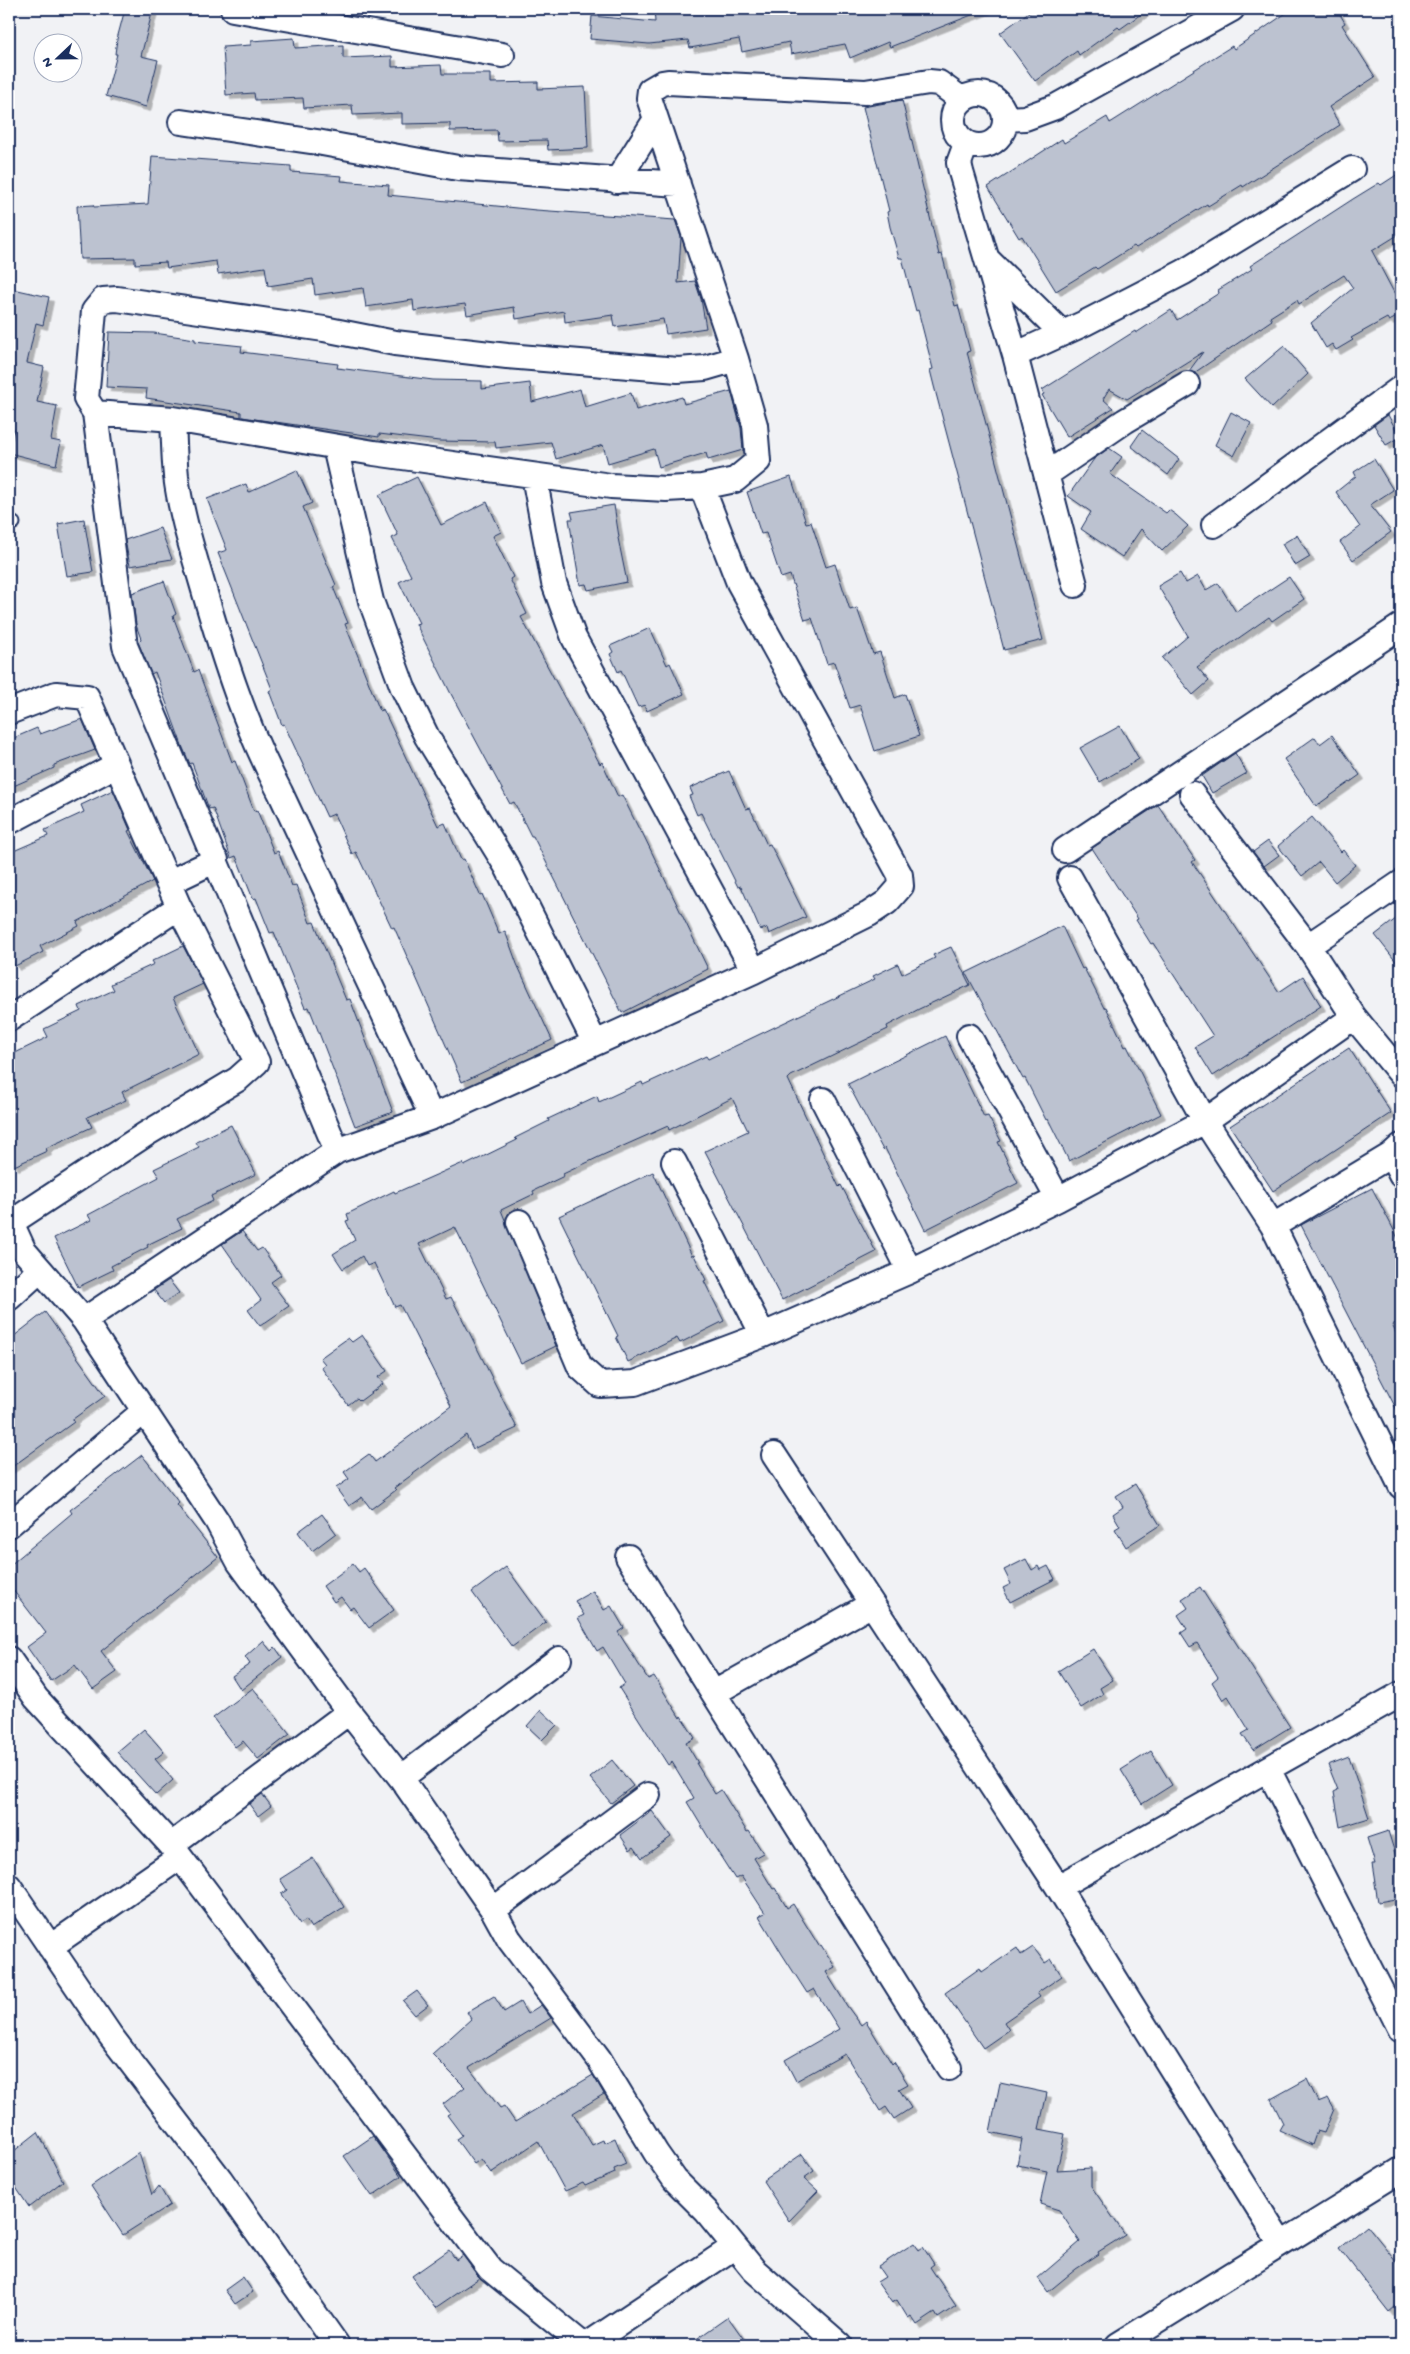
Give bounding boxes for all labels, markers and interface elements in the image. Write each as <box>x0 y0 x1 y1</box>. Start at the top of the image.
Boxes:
north arrow <box>32 32 82 82</box>
text: N <box>39 55 58 69</box>

